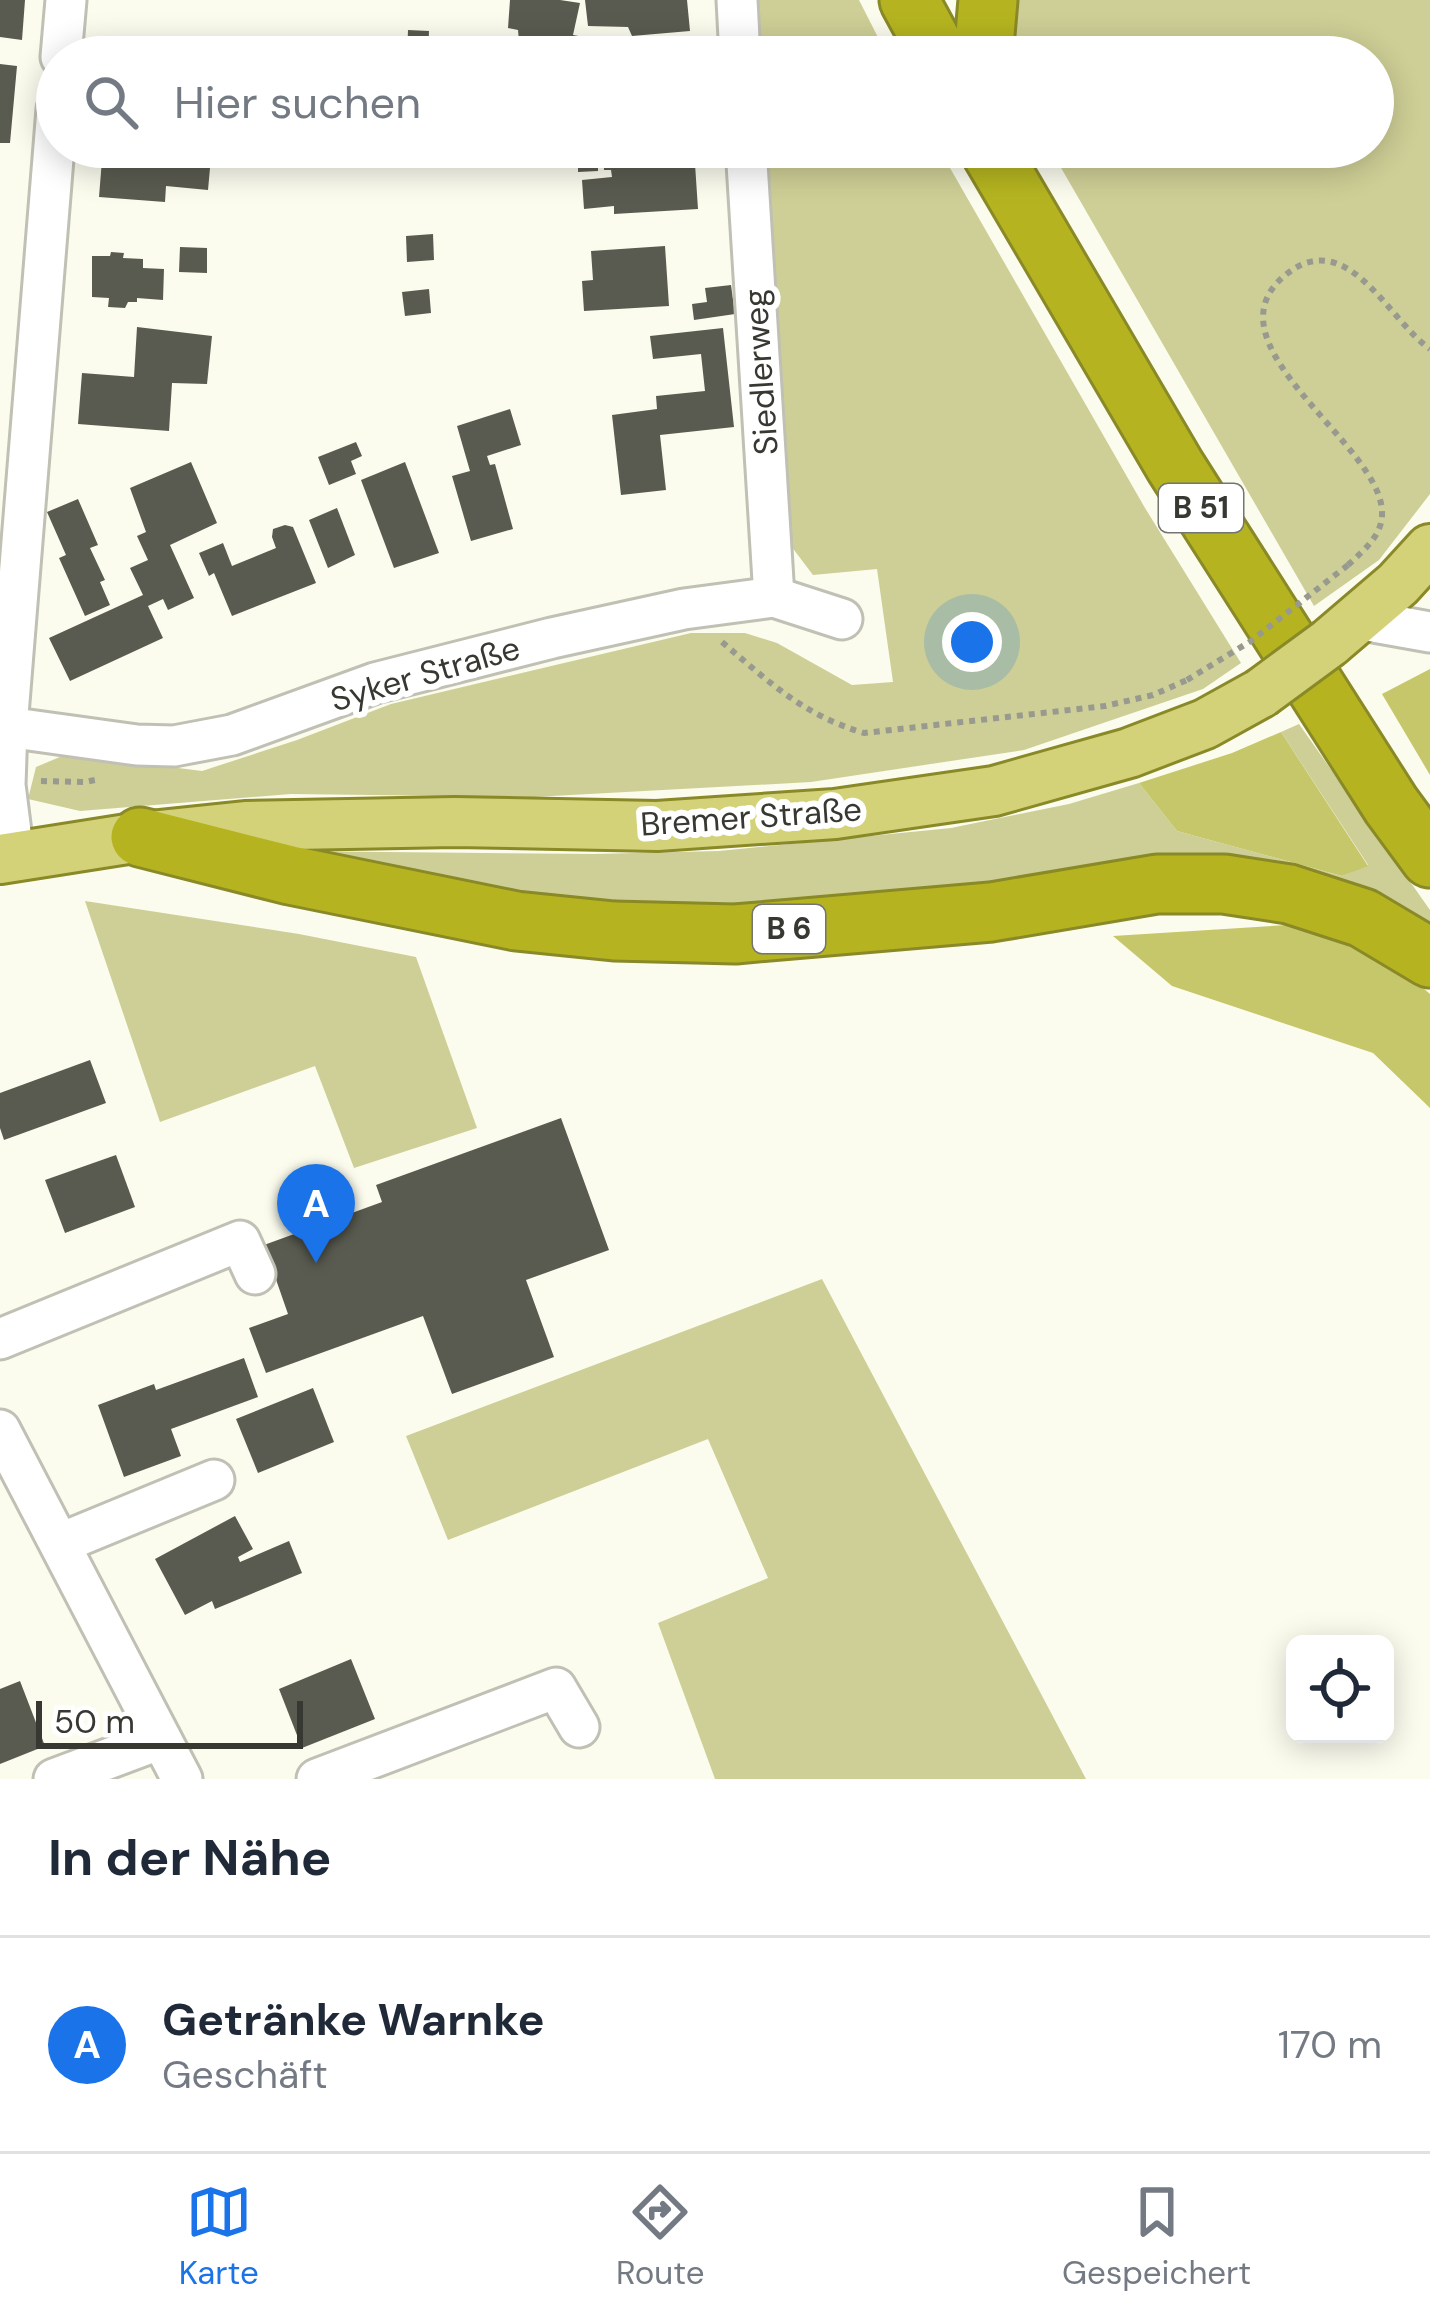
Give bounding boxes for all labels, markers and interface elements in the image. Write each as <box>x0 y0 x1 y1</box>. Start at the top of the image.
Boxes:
search box <box>36 36 1394 168</box>
icon: search <box>78 69 144 135</box>
text: Hier suchen <box>174 73 421 132</box>
street label: Siedlerweg <box>733 287 788 456</box>
road number: B 51 <box>1159 484 1243 532</box>
your location <box>942 612 1002 672</box>
street label: Syker Straße <box>325 626 525 721</box>
street label: Bremer Straße <box>639 787 863 846</box>
road number: B 6 <box>753 905 825 953</box>
pin: A <box>277 1164 355 1263</box>
map controls <box>1286 1635 1394 1743</box>
button: locate <box>1286 1635 1394 1743</box>
scale bar <box>36 1695 303 1748</box>
text: 50 m <box>54 1700 135 1743</box>
text: In der Nähe <box>48 1824 332 1891</box>
text: Getränke Warnke <box>162 1990 545 2049</box>
text: A <box>73 2019 101 2070</box>
text: 170 m <box>1278 2019 1382 2070</box>
text: Geschäft <box>162 2049 328 2100</box>
tab: Karte <box>179 2179 259 2294</box>
tab: Route <box>616 2179 704 2294</box>
tab: Gespeichert <box>1062 2179 1251 2294</box>

